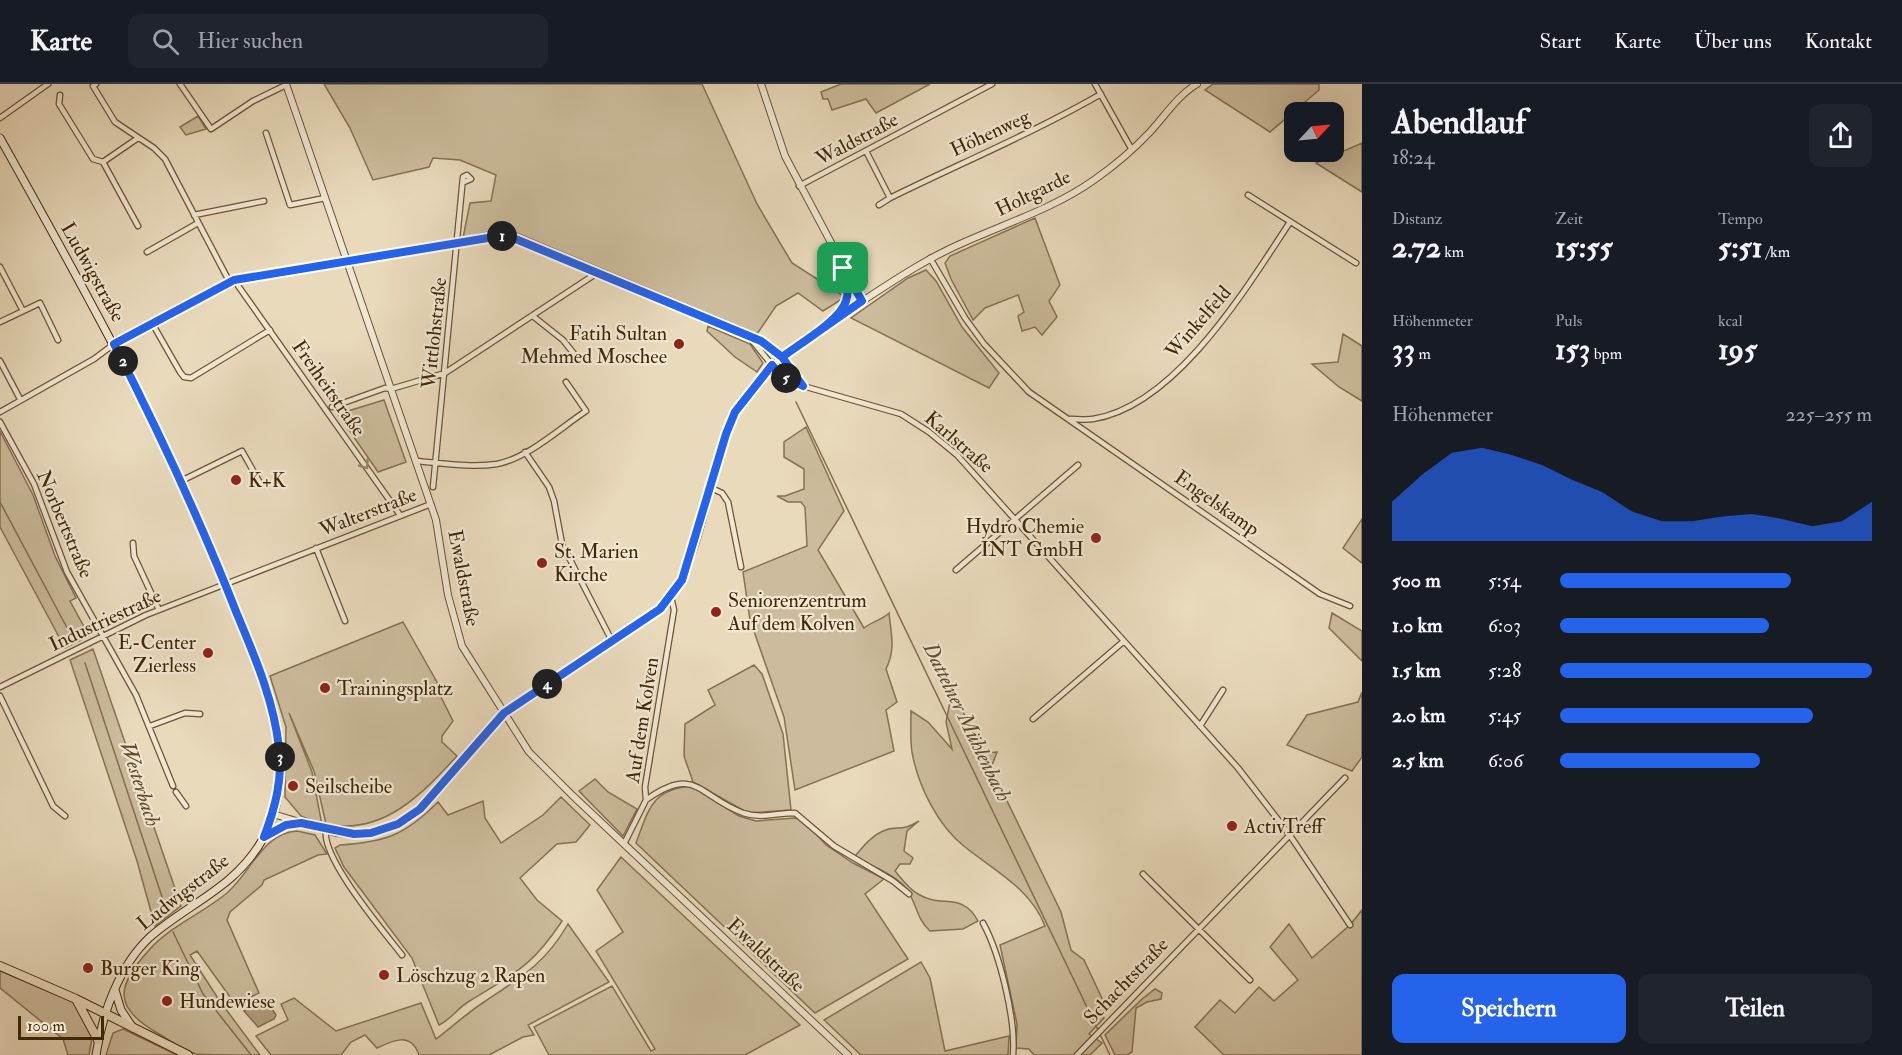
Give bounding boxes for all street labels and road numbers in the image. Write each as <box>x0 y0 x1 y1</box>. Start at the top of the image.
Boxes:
street label: Höhenweg <box>946 103 1035 162</box>
street label: Waldstraße <box>811 107 903 172</box>
street label: Holtgarde <box>991 164 1075 222</box>
street label: Ludwigstraße <box>55 218 131 326</box>
street label: Wittlohstraße <box>416 276 452 391</box>
street label: Winkelfeld <box>1159 280 1237 364</box>
street label: Freiheitstraße <box>287 335 371 441</box>
street label: Karlstraße <box>920 405 998 479</box>
street label: Engelskamp <box>1169 465 1264 542</box>
street label: Norbertstraße <box>31 466 99 582</box>
street label: Walterstraße <box>315 482 420 542</box>
street label: Ewaldstraße <box>442 528 486 628</box>
street label: Industriestraße <box>45 583 165 657</box>
street label: Auf dem Kolven <box>620 655 664 786</box>
street label: Ludwigstraße <box>132 848 234 936</box>
street label: Ewaldstraße <box>722 913 810 997</box>
street label: Schachtstraße <box>1078 932 1174 1030</box>

